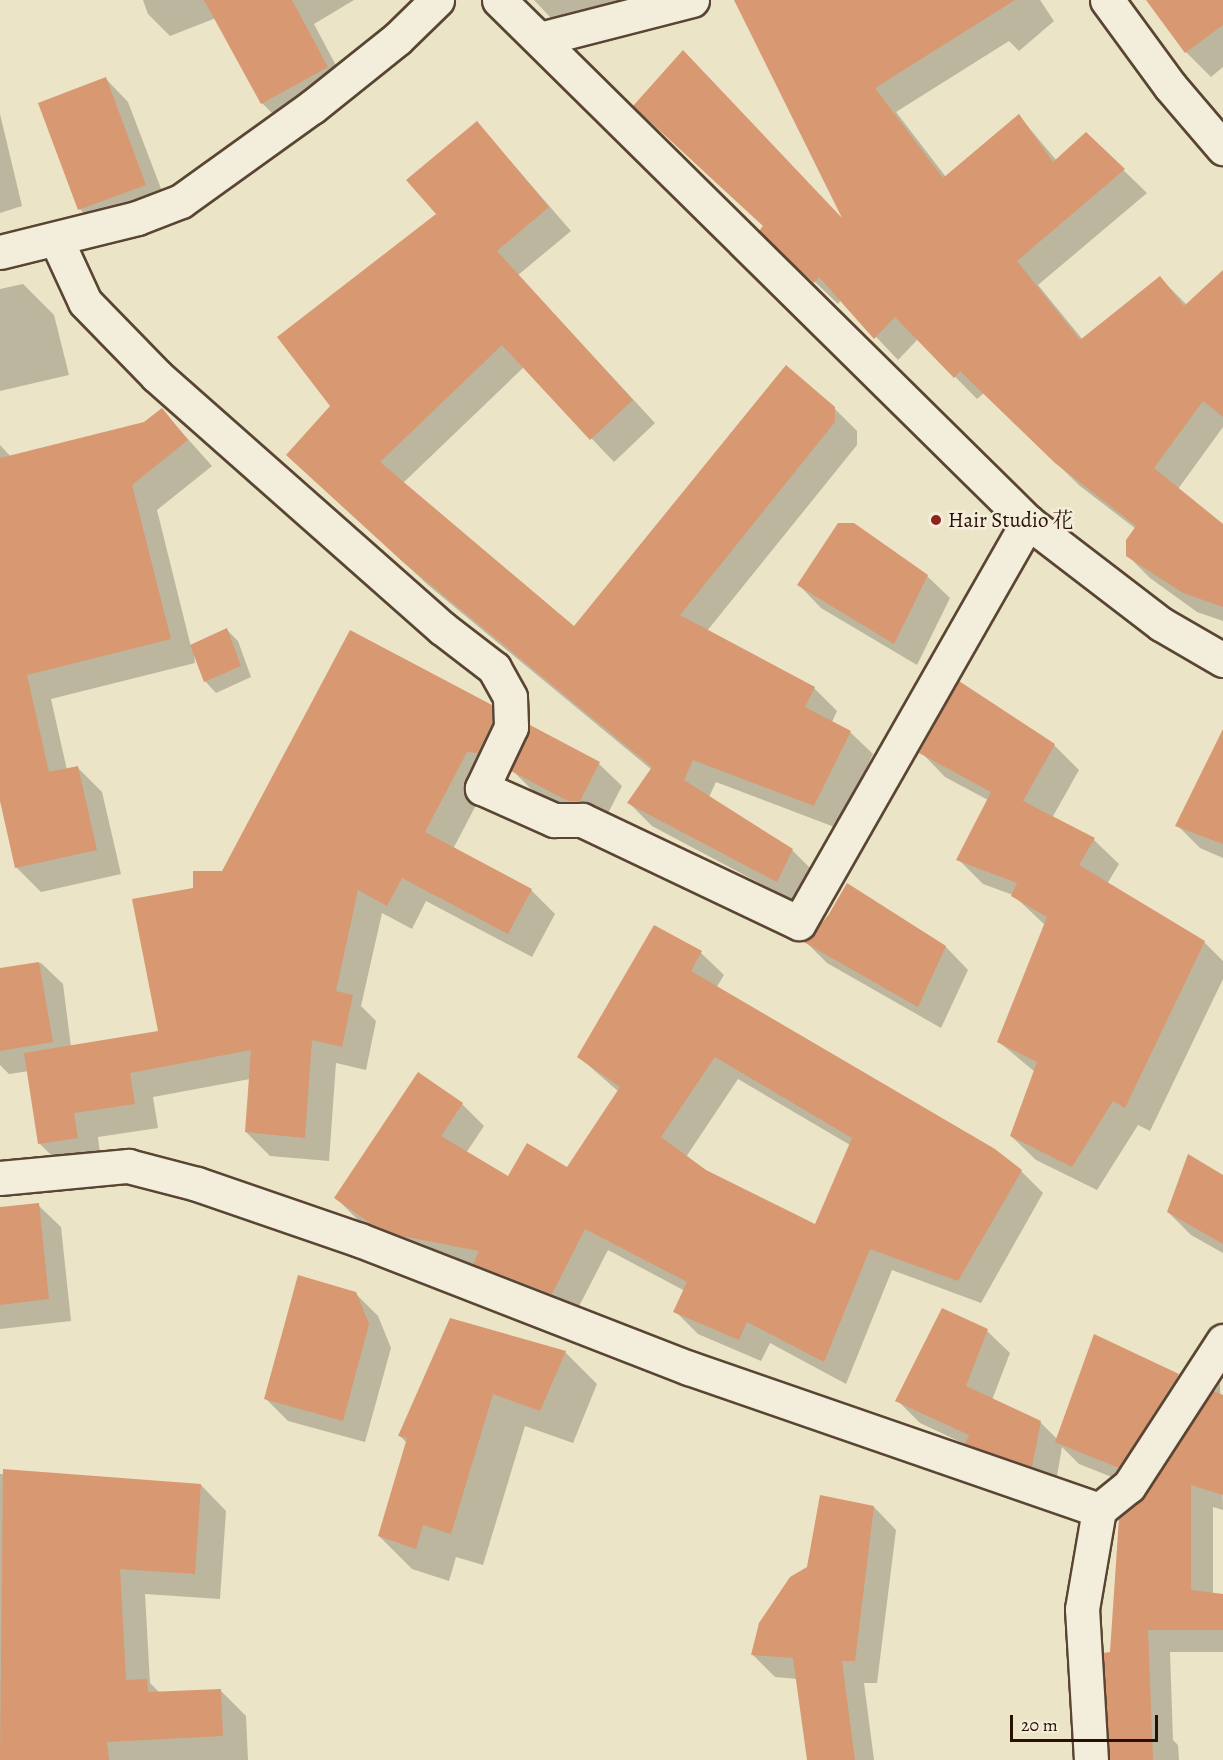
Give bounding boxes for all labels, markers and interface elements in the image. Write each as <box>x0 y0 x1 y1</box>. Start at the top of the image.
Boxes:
place label: Hair Studio 花 <box>948 507 1074 533</box>
marker: Hair Studio 花 <box>929 513 943 527</box>
scale bar <box>1013 1703 1162 1741</box>
text: 20 m <box>1021 1713 1058 1737</box>

